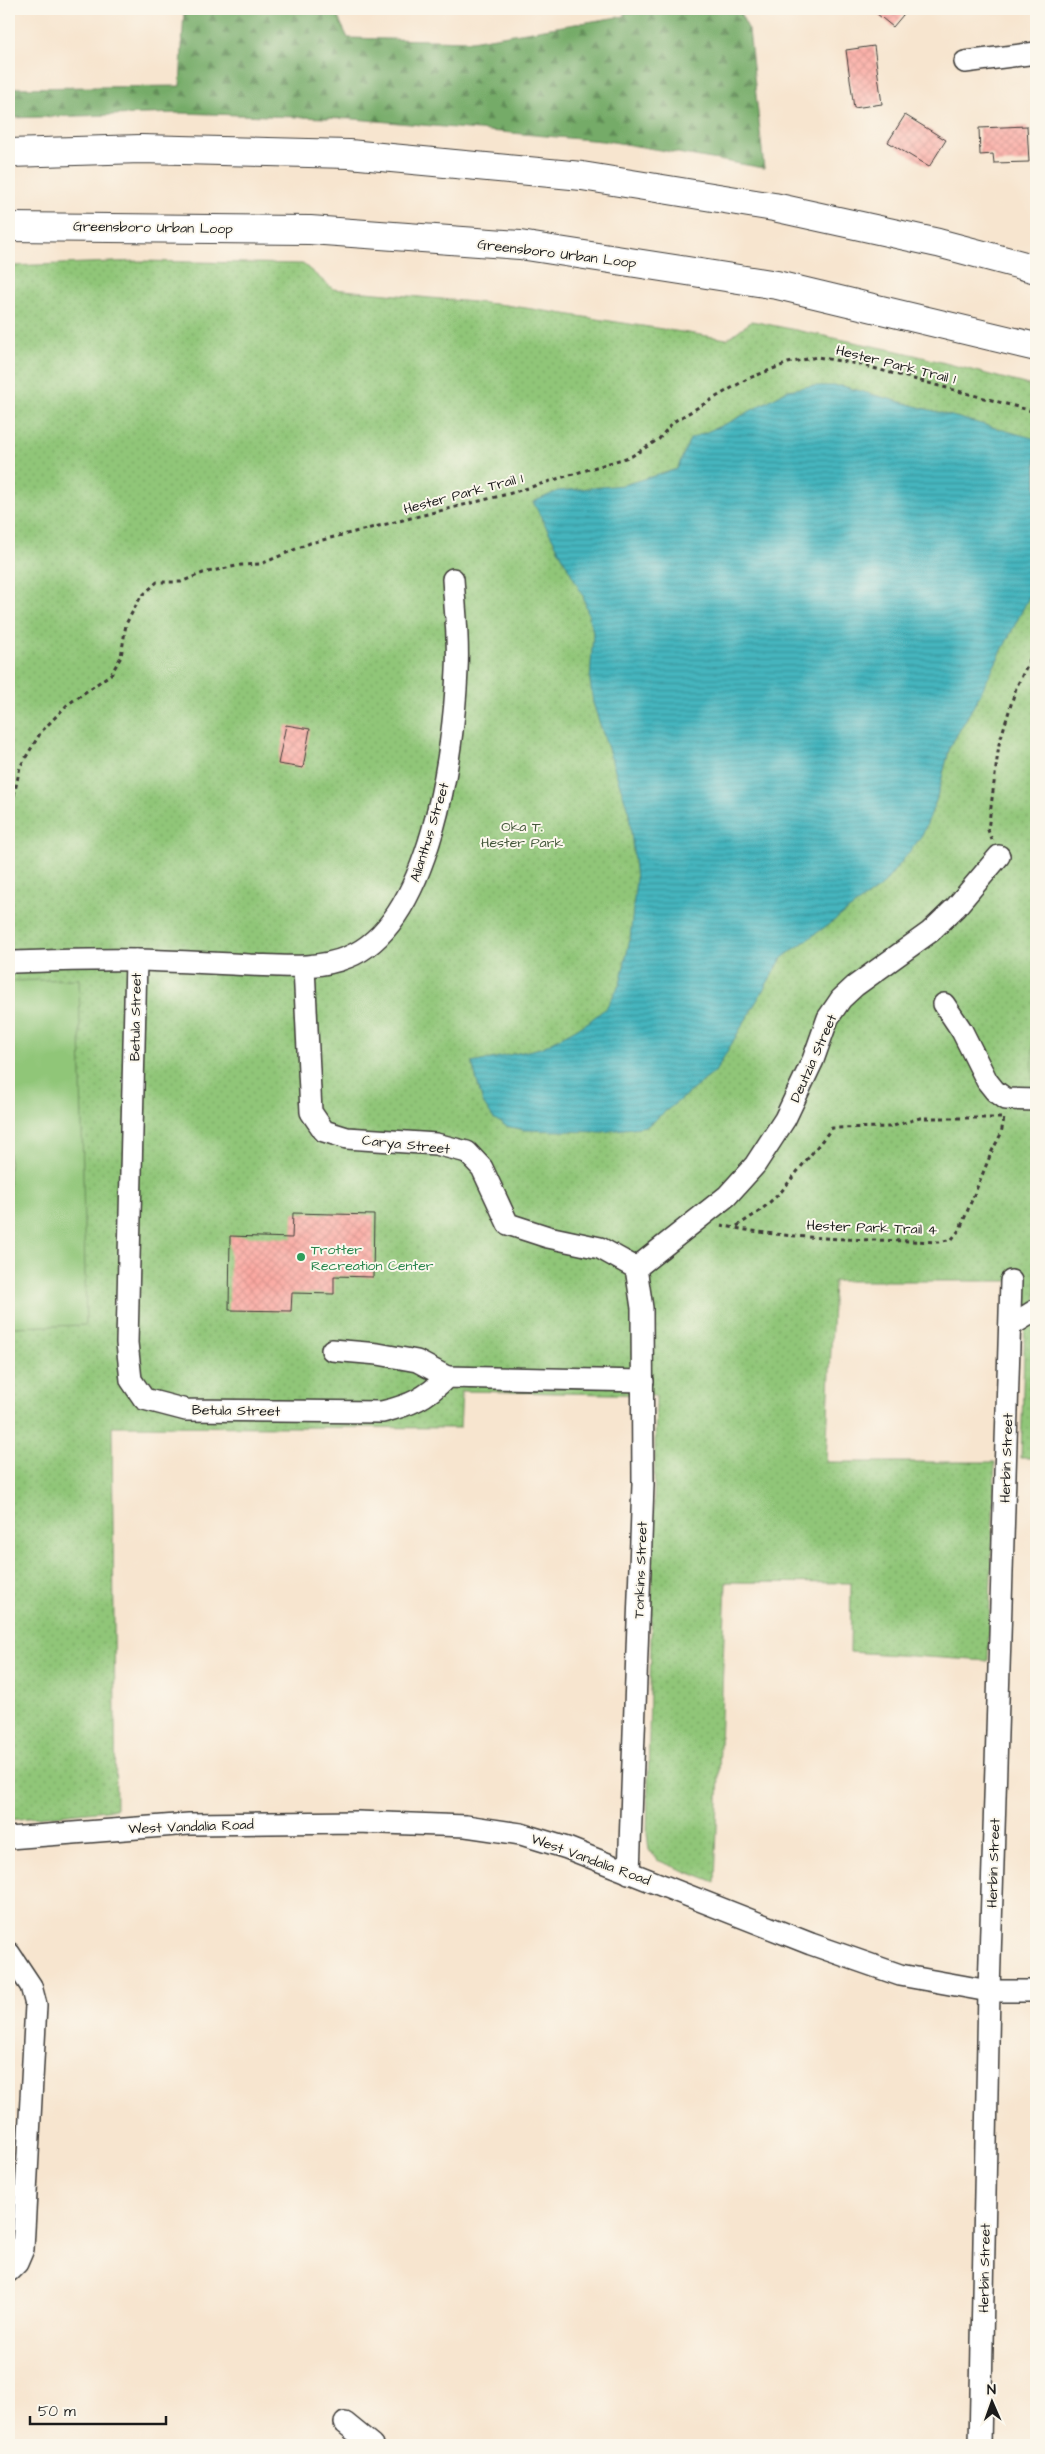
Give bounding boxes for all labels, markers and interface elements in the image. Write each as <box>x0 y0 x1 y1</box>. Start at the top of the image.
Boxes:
street label: Greensboro Urban Loop <box>73 217 233 239</box>
street label: Greensboro Urban Loop <box>476 234 638 274</box>
street label: Hester Park Trail 1 <box>834 340 958 390</box>
street label: Hester Park Trail 1 <box>401 468 525 520</box>
street label: Ailanthus Street <box>405 780 455 884</box>
park label: Oka T. Hester Park <box>481 817 563 853</box>
street label: Betula Street <box>125 972 147 1061</box>
street label: Deutzia Street <box>786 1011 842 1106</box>
street label: Carya Street <box>361 1130 451 1160</box>
street label: Hester Park Trail 4 <box>806 1216 938 1240</box>
place label: Trotter Recreation Center <box>311 1240 434 1276</box>
marker: Trotter Recreation Center <box>295 1251 307 1263</box>
street label: Betula Street <box>192 1400 281 1422</box>
street label: Herbin Street <box>995 1413 1019 1503</box>
street label: Tonkins Street <box>629 1521 653 1619</box>
street label: West Vandalia Road <box>128 1815 254 1839</box>
street label: Herbin Street <box>982 1818 1006 1908</box>
street label: West Vandalia Road <box>528 1829 653 1891</box>
street label: Herbin Street <box>974 2223 996 2313</box>
north arrow <box>968 2376 1018 2426</box>
text: N <box>987 2380 997 2400</box>
scale bar <box>30 2394 166 2426</box>
text: 50 m <box>38 2401 76 2422</box>

